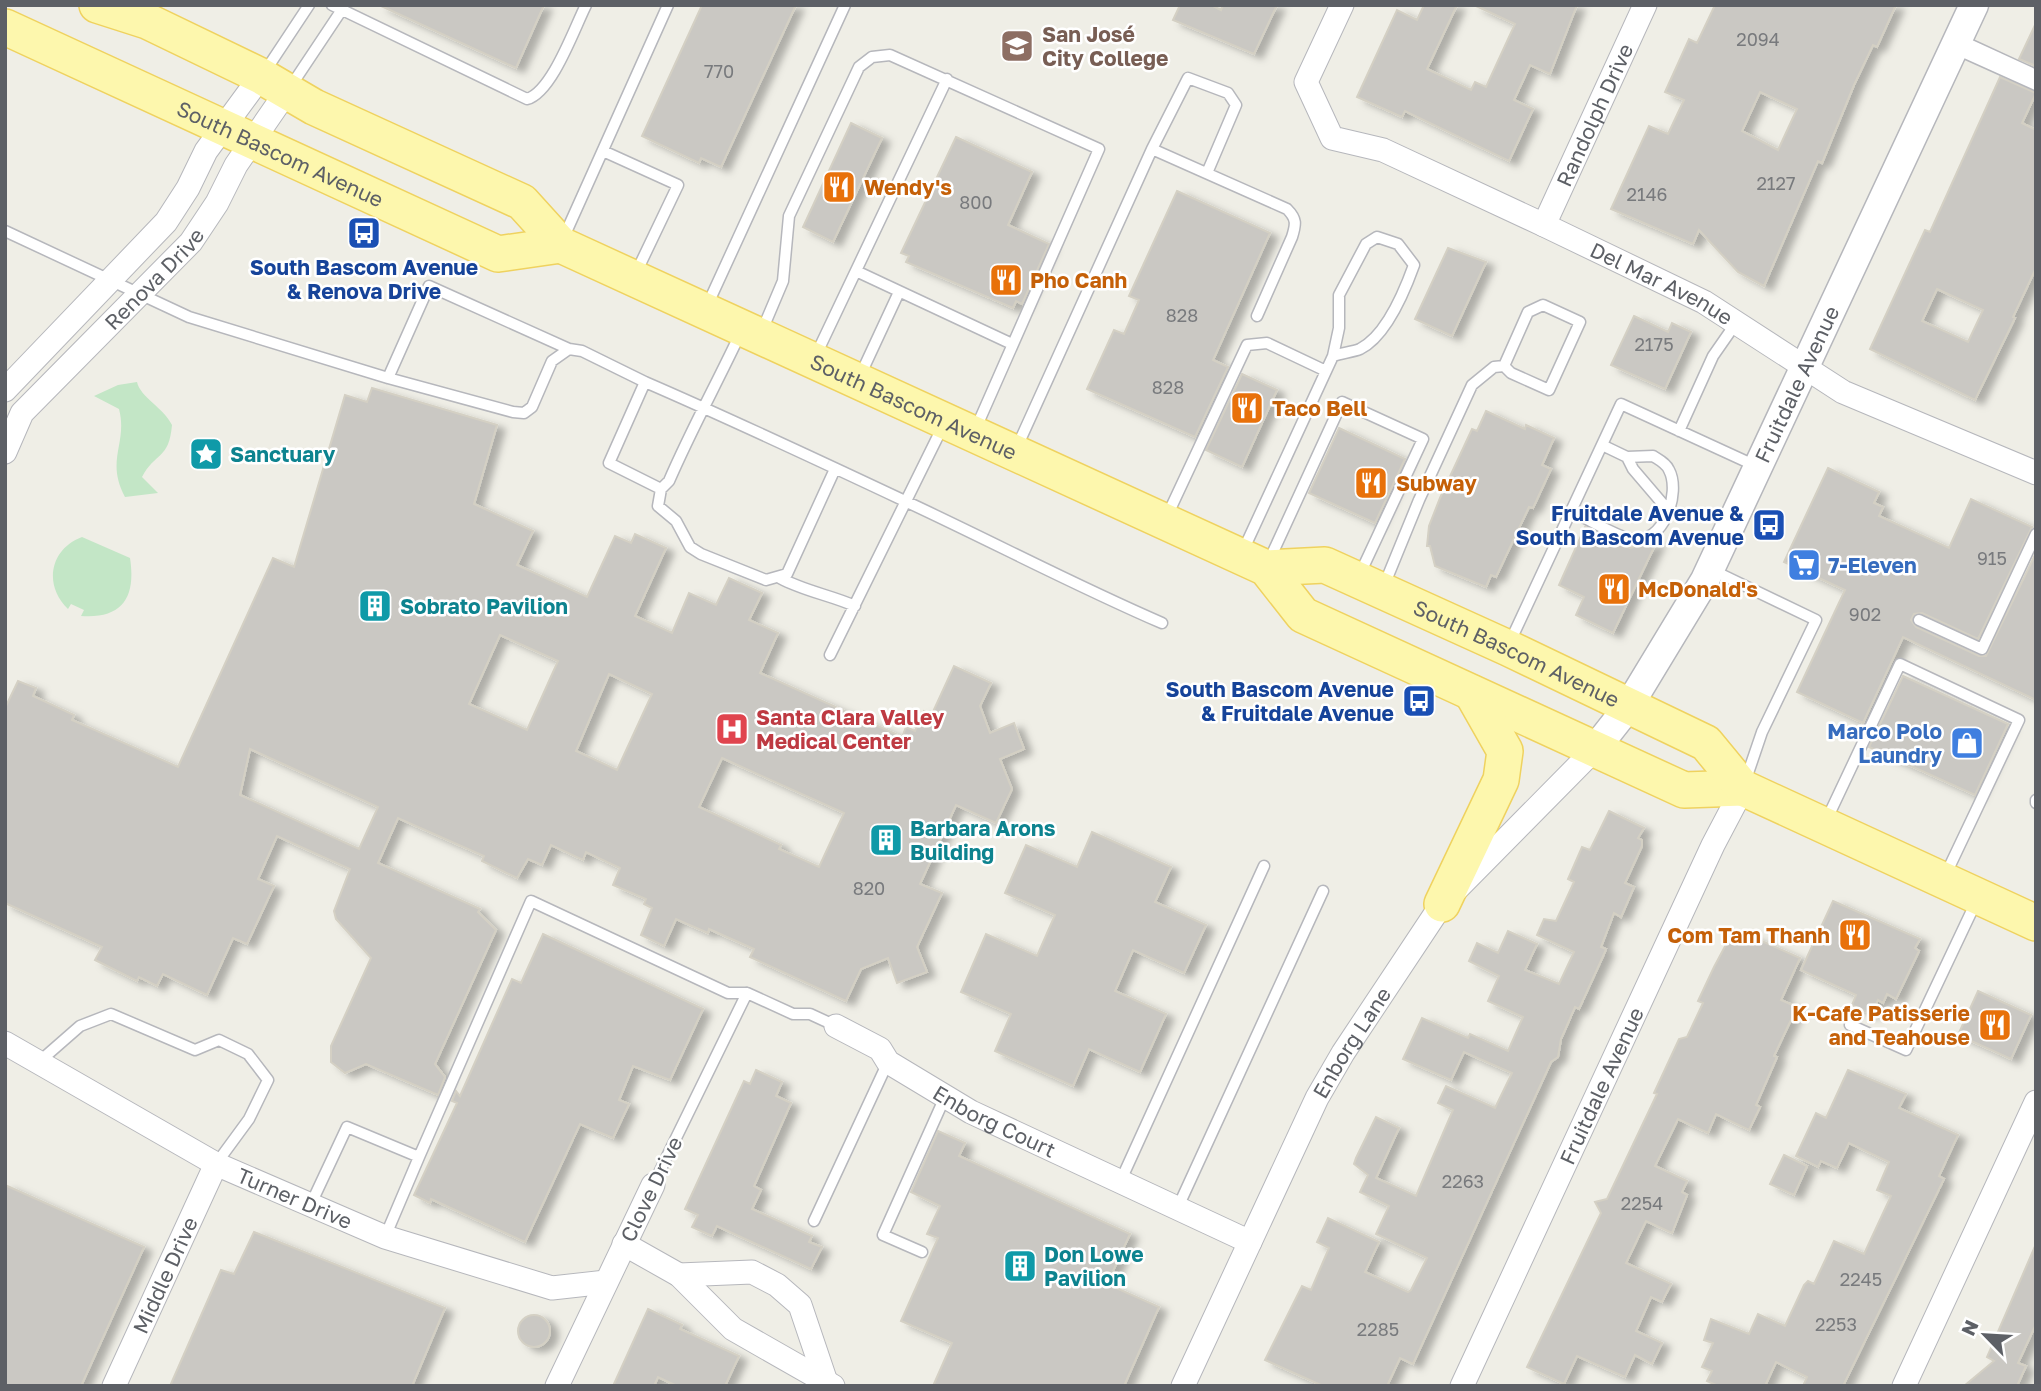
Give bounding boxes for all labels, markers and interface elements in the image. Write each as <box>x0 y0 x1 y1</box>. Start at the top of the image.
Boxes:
place label: San José City College <box>1042 21 1168 71</box>
school or university icon: San José City College <box>998 27 1036 65</box>
house number: 2094 <box>1736 28 1780 50</box>
street label: Randolph Drive <box>1550 39 1638 191</box>
house number: 770 <box>704 60 734 82</box>
street label: South Bascom Avenue <box>173 95 388 212</box>
restaurant icon: Wendy's <box>820 168 858 206</box>
house number: 2127 <box>1756 172 1796 194</box>
place label: Wendy's <box>864 174 952 200</box>
house number: 2146 <box>1626 183 1668 205</box>
house number: 800 <box>959 191 993 213</box>
bus stop icon: South Bascom Avenue & Renova Drive <box>345 214 383 252</box>
street label: Renova Drive <box>99 223 210 335</box>
street label: Del Mar Avenue <box>1586 236 1738 330</box>
place label: South Bascom Avenue & Renova Drive <box>250 254 478 304</box>
restaurant icon: Pho Canh <box>987 261 1025 299</box>
place label: Pho Canh <box>1030 267 1127 293</box>
street label: Fruitdale Avenue <box>1749 302 1844 467</box>
house number: 828 <box>1166 304 1198 326</box>
house number: 2175 <box>1634 333 1674 355</box>
street label: South Bascom Avenue <box>806 348 1021 465</box>
house number: 828 <box>1152 376 1184 398</box>
restaurant icon: Taco Bell <box>1228 389 1266 427</box>
place label: Taco Bell <box>1272 395 1367 421</box>
place icon: Sanctuary <box>187 435 225 473</box>
place label: Sanctuary <box>230 441 336 467</box>
restaurant icon: Subway <box>1352 464 1390 502</box>
place label: Subway <box>1396 470 1477 496</box>
place label: Fruitdale Avenue & South Bascom Avenue <box>1516 500 1744 550</box>
bus stop icon: Fruitdale Avenue & South Bascom Avenue <box>1750 506 1788 544</box>
supermarket icon: 7-Eleven <box>1785 546 1823 584</box>
house number: 915 <box>1977 547 2007 569</box>
place label: 7-Eleven <box>1828 552 1917 578</box>
restaurant icon: McDonald's <box>1595 570 1633 608</box>
place label: McDonald's <box>1638 576 1758 602</box>
building icon: Sobrato Pavilion <box>356 587 394 625</box>
place label: Sobrato Pavilion <box>400 593 568 619</box>
street label: South Bascom Avenue <box>1409 594 1624 713</box>
house number: 902 <box>1849 603 1881 625</box>
place label: South Bascom Avenue & Fruitdale Avenue <box>1166 676 1394 726</box>
bus stop icon: South Bascom Avenue & Fruitdale Avenue <box>1400 682 1438 720</box>
place label: Santa Clara Valley Medical Center <box>756 704 945 754</box>
hospital icon: Santa Clara Valley Medical Center <box>713 710 751 748</box>
place label: Marco Polo Laundry <box>1827 718 1942 768</box>
shop icon: Marco Polo Laundry <box>1948 724 1986 762</box>
place label: Barbara Arons Building <box>910 815 1056 865</box>
building icon: Barbara Arons Building <box>867 821 905 859</box>
house number: 820 <box>853 877 885 899</box>
restaurant icon: Com Tam Thanh <box>1836 916 1874 954</box>
place label: Com Tam Thanh <box>1667 922 1830 948</box>
street label: Enborg Lane <box>1307 982 1396 1103</box>
place label: K-Cafe Patisserie and Teahouse <box>1792 1000 1970 1050</box>
street label: Fruitdale Avenue <box>1554 1003 1649 1168</box>
restaurant icon: K-Cafe Patisserie and Teahouse <box>1976 1006 2014 1044</box>
street label: Enborg Court <box>928 1079 1060 1163</box>
street label: Clove Drive <box>614 1132 688 1246</box>
street label: Turner Drive <box>233 1162 356 1234</box>
house number: 2263 <box>1442 1170 1484 1192</box>
house number: 2254 <box>1621 1192 1663 1214</box>
street label: Middle Drive <box>127 1213 203 1338</box>
place label: Don Lowe Pavilion <box>1044 1241 1144 1291</box>
building icon: Don Lowe Pavilion <box>1001 1247 1039 1285</box>
house number: 2245 <box>1840 1268 1882 1290</box>
north arrow <box>1950 1300 2020 1370</box>
house number: 2253 <box>1815 1313 1857 1335</box>
text: N <box>1956 1316 1983 1339</box>
house number: 2285 <box>1357 1318 1399 1340</box>

